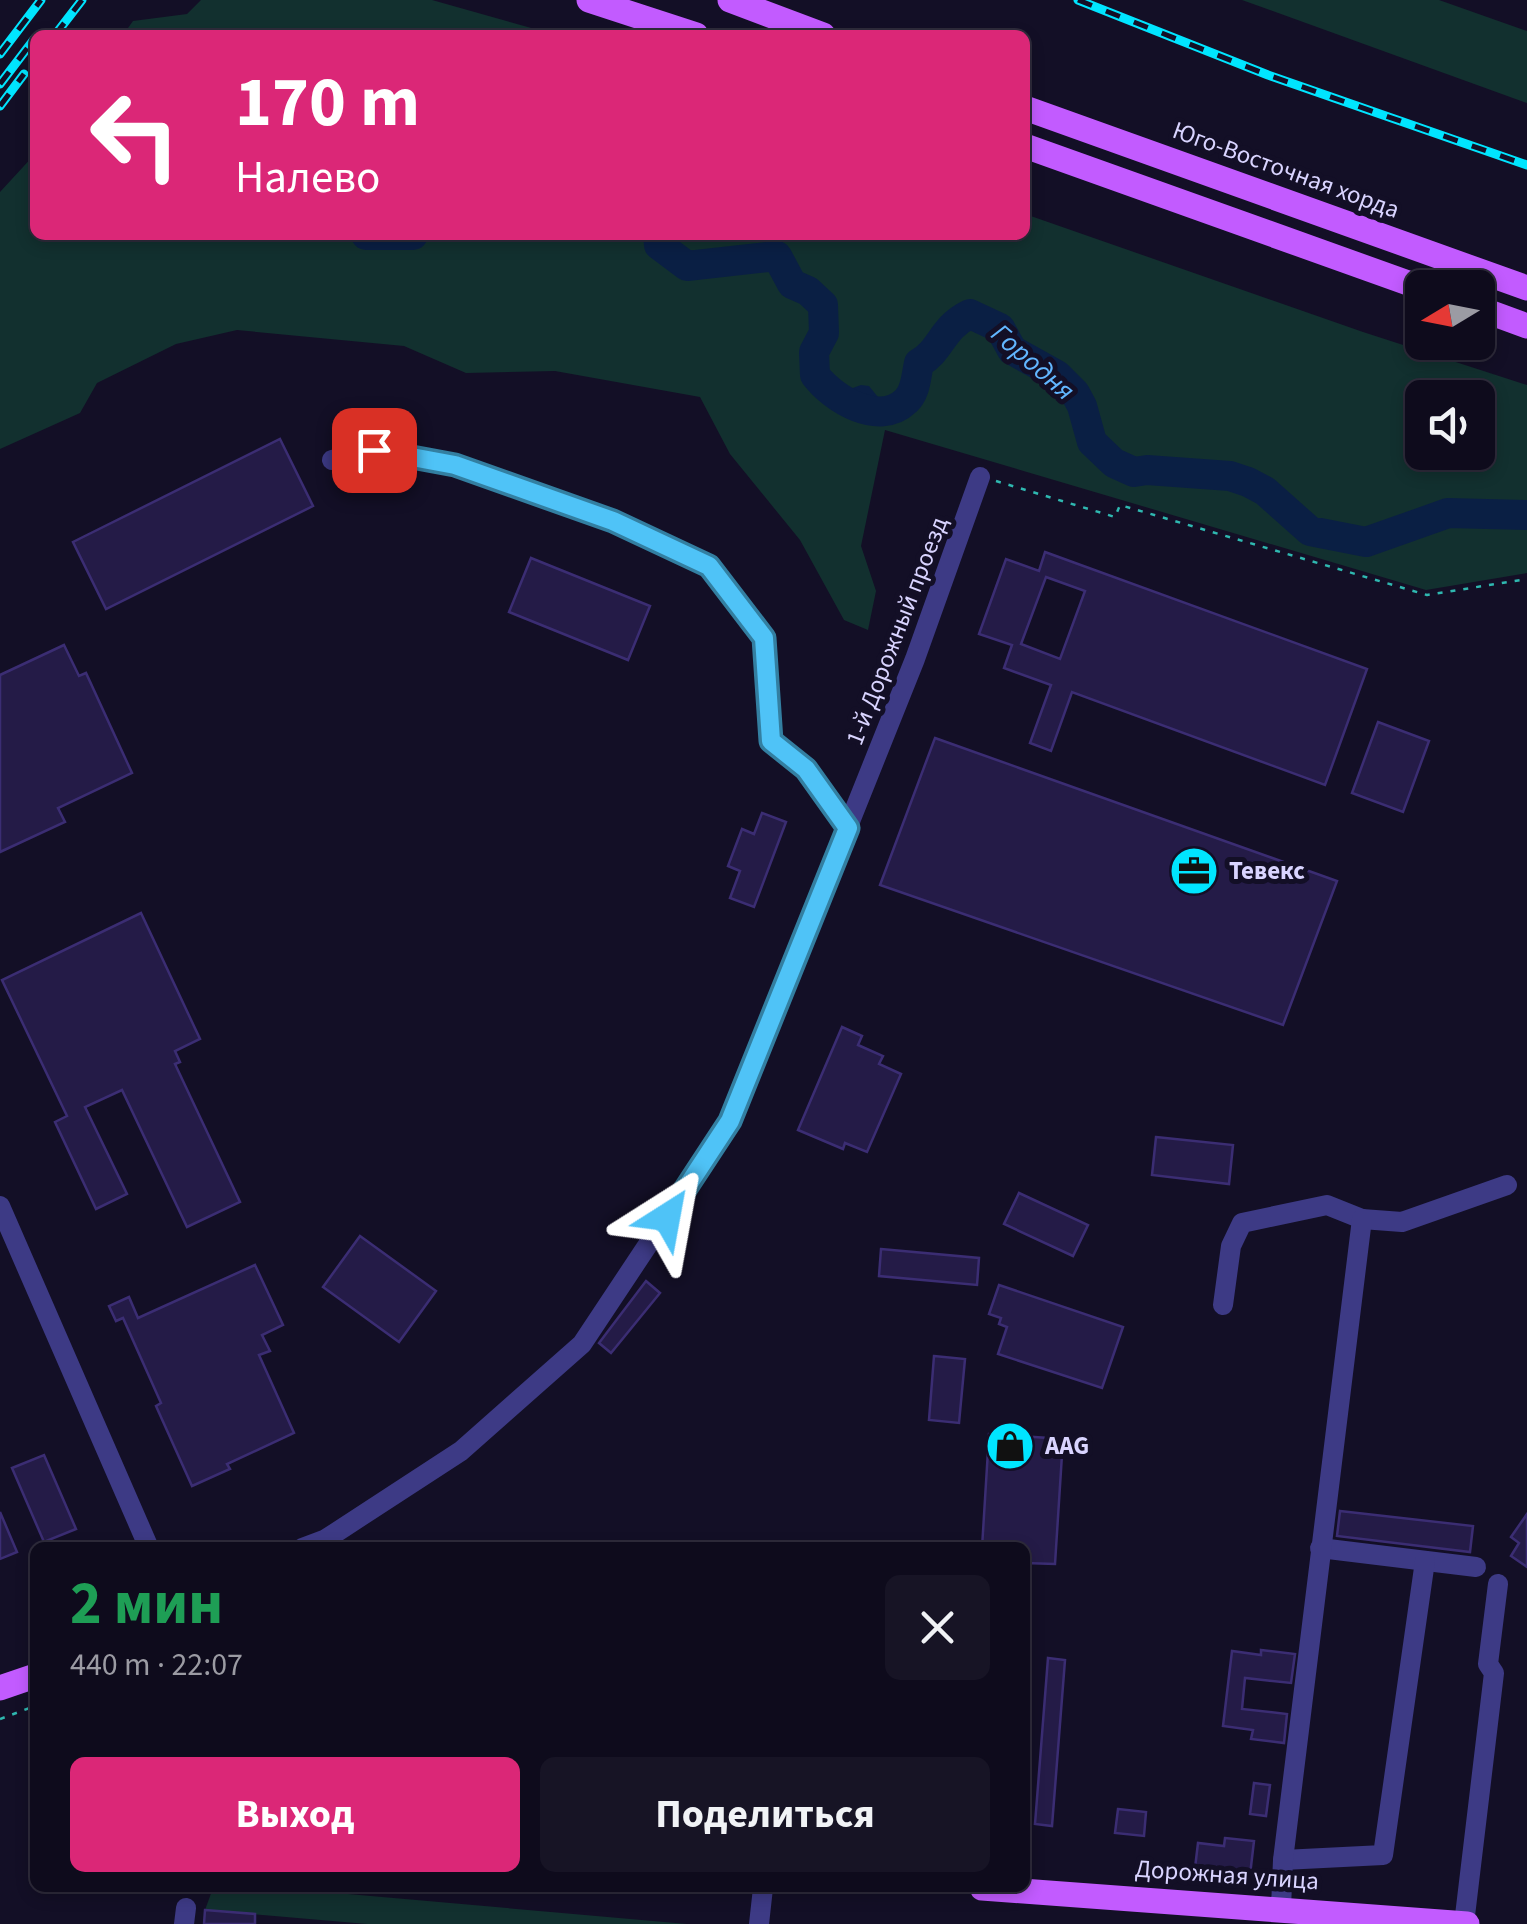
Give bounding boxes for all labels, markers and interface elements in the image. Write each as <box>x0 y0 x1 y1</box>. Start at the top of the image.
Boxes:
text: 170 m <box>235 53 420 153</box>
icon: left <box>70 70 200 200</box>
street label: Юго-Восточная хорда <box>1168 112 1404 228</box>
text: Налево <box>235 146 381 210</box>
north arrow <box>1405 270 1495 360</box>
map controls <box>1405 270 1495 470</box>
water label: Городня <box>982 314 1084 410</box>
button: sound <box>1405 380 1495 470</box>
pin <box>332 408 417 493</box>
icon: arrive <box>347 423 402 478</box>
street label: 1-й Дорожный проезд <box>837 512 957 750</box>
office icon: Тевекс <box>1168 845 1220 897</box>
place label: Тевекс <box>1229 853 1305 889</box>
position arrow <box>615 1165 719 1269</box>
shop icon: AAG <box>984 1420 1036 1472</box>
place label: AAG <box>1044 1428 1089 1464</box>
text: 2 мин <box>70 1562 223 1647</box>
button: close <box>885 1575 990 1680</box>
text: 440 m · 22:07 <box>70 1642 243 1688</box>
button: Выход <box>70 1757 520 1872</box>
button: Поделиться <box>540 1757 990 1872</box>
street label: Дорожная улица <box>1134 1851 1320 1899</box>

